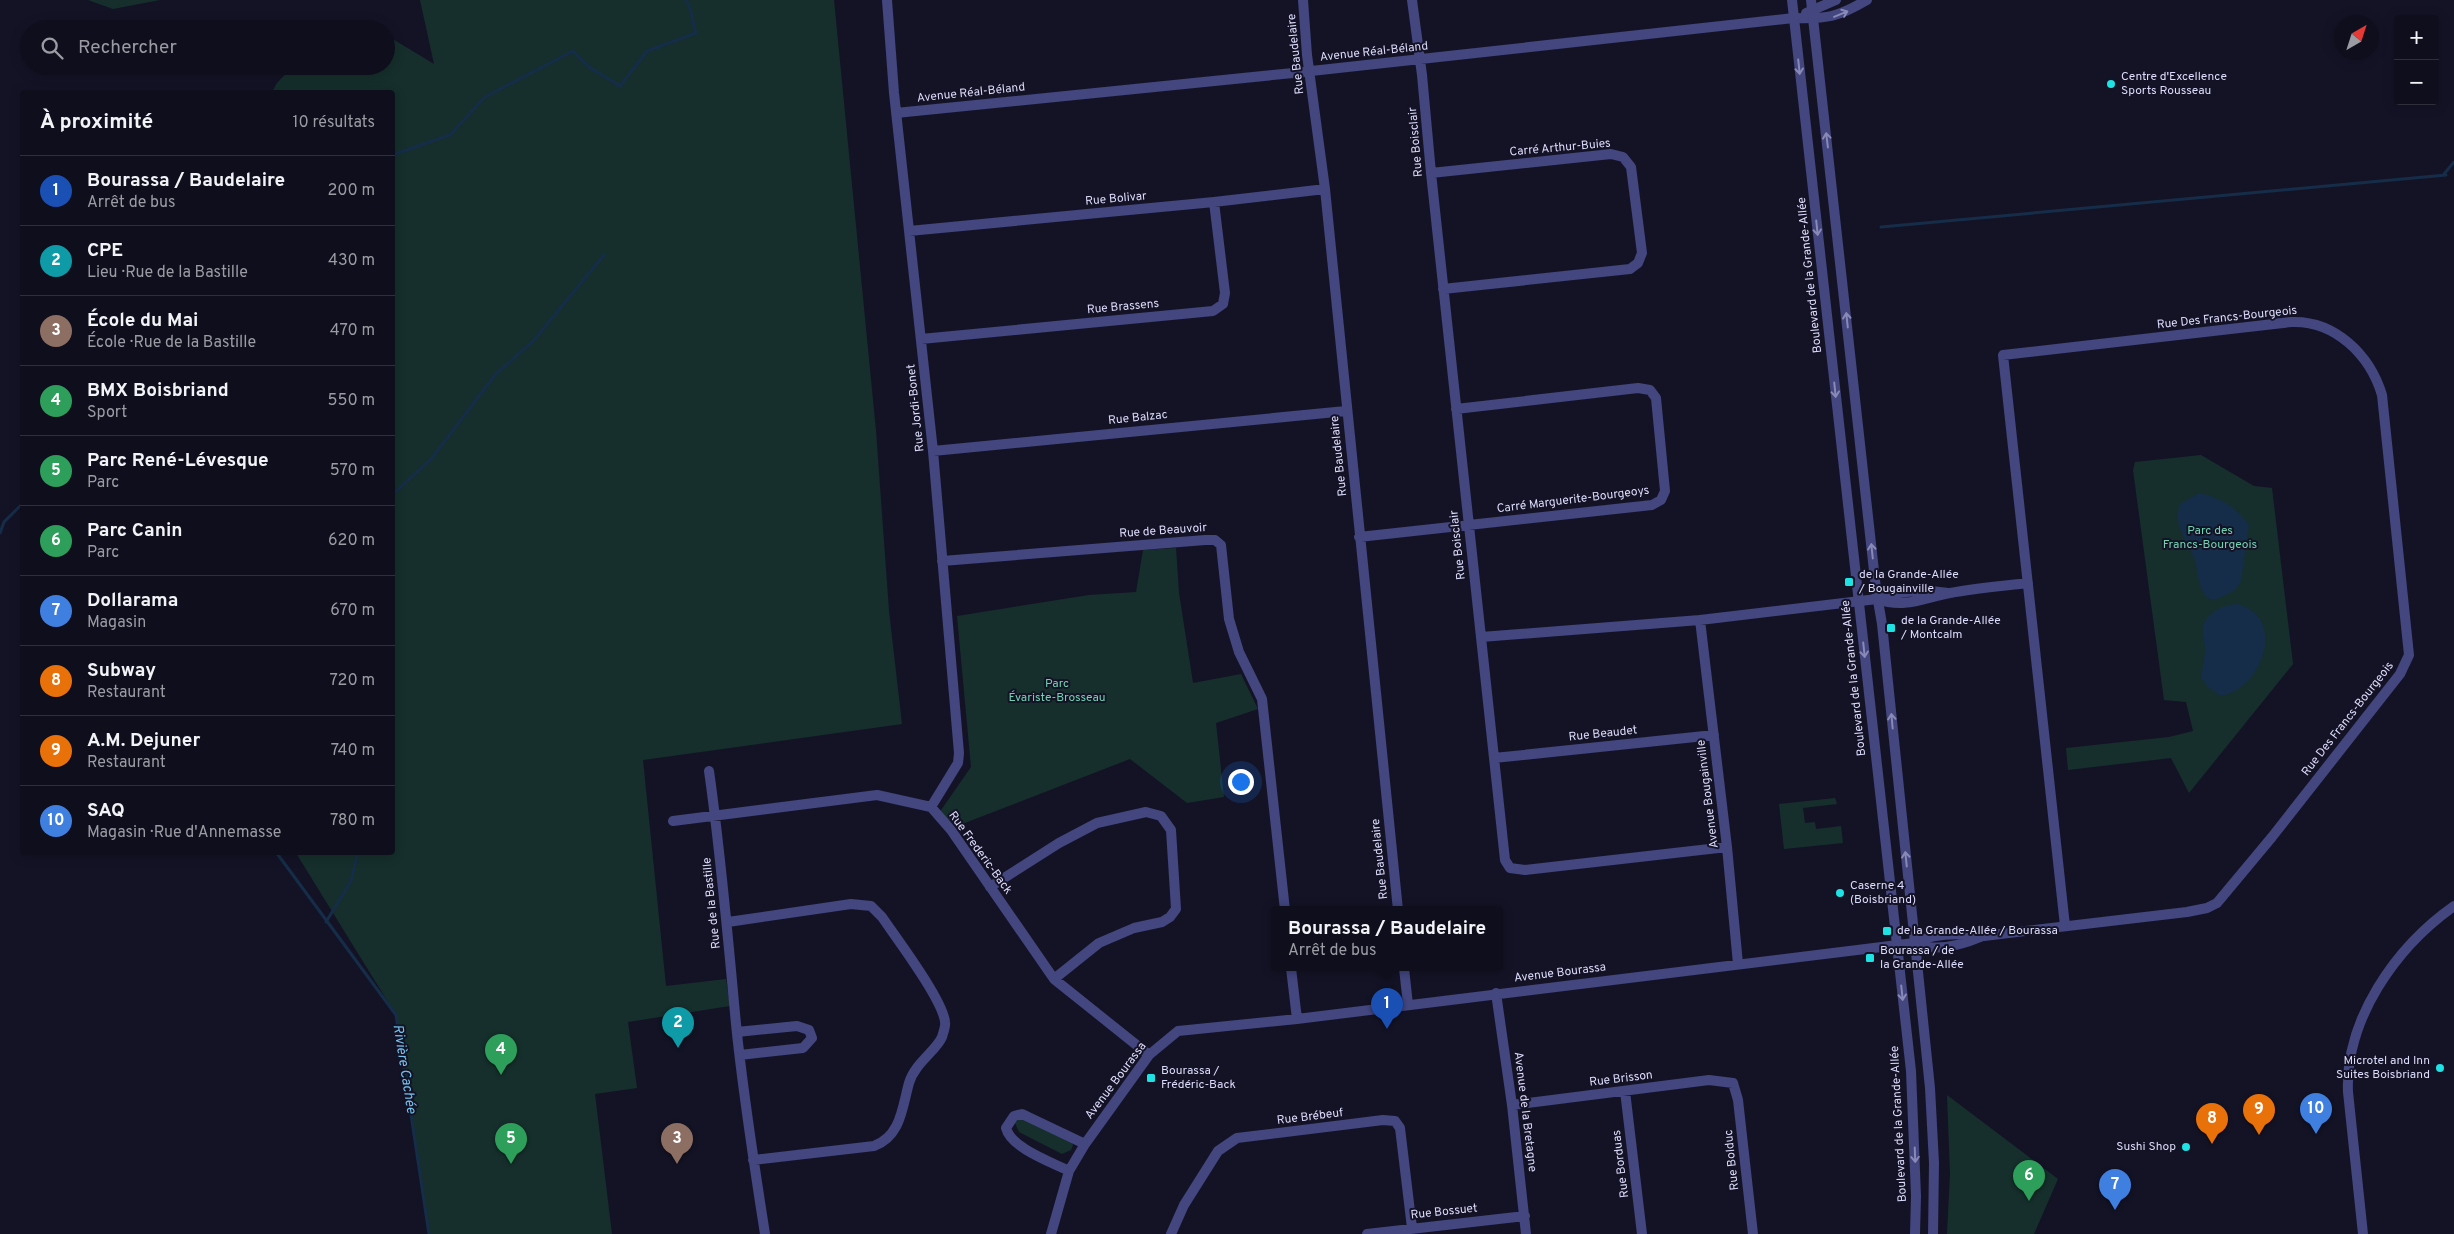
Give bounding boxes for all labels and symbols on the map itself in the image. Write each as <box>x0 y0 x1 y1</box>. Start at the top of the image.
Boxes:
one-way arrow <box>1833 8 1848 18</box>
street label: Rue Baudelaire <box>1284 13 1308 95</box>
north arrow <box>2334 15 2379 60</box>
street label: Avenue Réal-Béland <box>1319 38 1429 66</box>
one-way arrow <box>1794 59 1804 75</box>
place label: Centre d'Excellence Sports Rousseau <box>2121 69 2227 99</box>
marker: Centre d'Excellence Sports Rousseau <box>2105 78 2117 90</box>
street label: Avenue Réal-Béland <box>916 79 1026 107</box>
street label: Rue Boisclair <box>1405 106 1427 178</box>
one-way arrow <box>1822 132 1832 148</box>
street label: Carré Arthur-Buies <box>1509 136 1611 160</box>
street label: Rue Bolivar <box>1085 188 1148 210</box>
street label: Boulevard de la Grande-Allée <box>1794 196 1826 354</box>
one-way arrow <box>1812 220 1822 236</box>
street label: Rue Brassens <box>1086 296 1160 318</box>
street label: Rue Des Francs-Bourgeois <box>2156 303 2298 333</box>
one-way arrow <box>1842 312 1852 328</box>
street label: Rue Jordi-Bonet <box>903 363 929 453</box>
one-way arrow <box>1830 382 1840 398</box>
street label: Rue Balzac <box>1107 407 1169 429</box>
street label: Rue Baudelaire <box>1327 415 1351 497</box>
street label: Carré Marguerite-Bourgeoys <box>1496 483 1650 517</box>
street label: Rue Boisclair <box>1446 509 1470 581</box>
street label: Rue de Beauvoir <box>1119 520 1208 542</box>
park label: Parc des Francs-Bourgeois <box>2163 523 2257 553</box>
one-way arrow <box>1867 543 1877 559</box>
place label: de la Grande-Allée / Bougainville <box>1858 567 1959 597</box>
marker: de la Grande-Allée / Bougainville <box>1843 576 1855 588</box>
street label: Boulevard de la Grande-Allée <box>1838 599 1870 757</box>
place label: de la Grande-Allée / Montcalm <box>1900 613 2001 643</box>
marker: de la Grande-Allée / Montcalm <box>1885 622 1897 634</box>
one-way arrow <box>1859 641 1869 657</box>
street label: Rue Des Francs-Bourgeois <box>2298 658 2398 780</box>
park label: Parc Évariste-Brosseau <box>1008 676 1106 706</box>
one-way arrow <box>1887 713 1896 729</box>
street label: Rue Beaudet <box>1568 722 1638 746</box>
street label: Avenue Bougainville <box>1693 739 1723 849</box>
your location <box>1228 769 1254 795</box>
street label: Rue Frederic-Back <box>944 808 1016 898</box>
street label: Rue Baudelaire <box>1368 818 1392 900</box>
one-way arrow <box>1901 852 1910 868</box>
street label: Rue de la Bastille <box>699 856 725 950</box>
place label: Caserne 4 (Boisbriand) <box>1850 878 1916 908</box>
marker: Caserne 4 (Boisbriand) <box>1834 887 1846 899</box>
place label: de la Grande-Allée / Bourassa <box>1897 923 2058 939</box>
marker: de la Grande-Allée / Bourassa <box>1881 925 1893 937</box>
place label: Bourassa / de la Grande-Allée <box>1880 943 1964 973</box>
marker: Bourassa / de la Grande-Allée <box>1864 952 1876 964</box>
street label: Avenue Bourassa <box>1513 959 1607 987</box>
one-way arrow <box>1897 985 1907 1001</box>
pin: 1 <box>1371 988 1403 1029</box>
pin: 2 <box>662 1007 694 1048</box>
water label: Rivière Cachée <box>389 1023 420 1116</box>
pin: 4 <box>485 1034 517 1075</box>
street label: Avenue Bourassa <box>1082 1039 1150 1123</box>
street label: Boulevard de la Grande-Allée <box>1887 1045 1911 1203</box>
street label: Avenue de la Bretagne <box>1510 1051 1540 1173</box>
place label: Microtel and Inn Suites Boisbriand <box>2336 1053 2430 1083</box>
marker: Microtel and Inn Suites Boisbriand <box>2434 1062 2446 1074</box>
place label: Bourassa / Frédéric-Back <box>1161 1063 1236 1093</box>
street label: Rue Brisson <box>1588 1067 1654 1091</box>
marker: Bourassa / Frédéric-Back <box>1145 1072 1157 1084</box>
pin: 10 <box>2300 1093 2332 1134</box>
pin: 9 <box>2243 1094 2275 1135</box>
pin: 8 <box>2196 1103 2228 1144</box>
street label: Rue Brébeuf <box>1276 1105 1344 1129</box>
pin: 5 <box>495 1123 527 1164</box>
pin: 3 <box>661 1123 693 1164</box>
street label: Rue Borduas <box>1609 1129 1633 1199</box>
street label: Rue Bolduc <box>1721 1129 1743 1191</box>
place label: Sushi Shop <box>2116 1139 2176 1155</box>
marker: Sushi Shop <box>2180 1141 2192 1153</box>
one-way arrow <box>1910 1147 1919 1163</box>
pin: 6 <box>2013 1160 2045 1201</box>
pin: 7 <box>2099 1169 2131 1210</box>
street label: Rue Bossuet <box>1410 1201 1478 1223</box>

